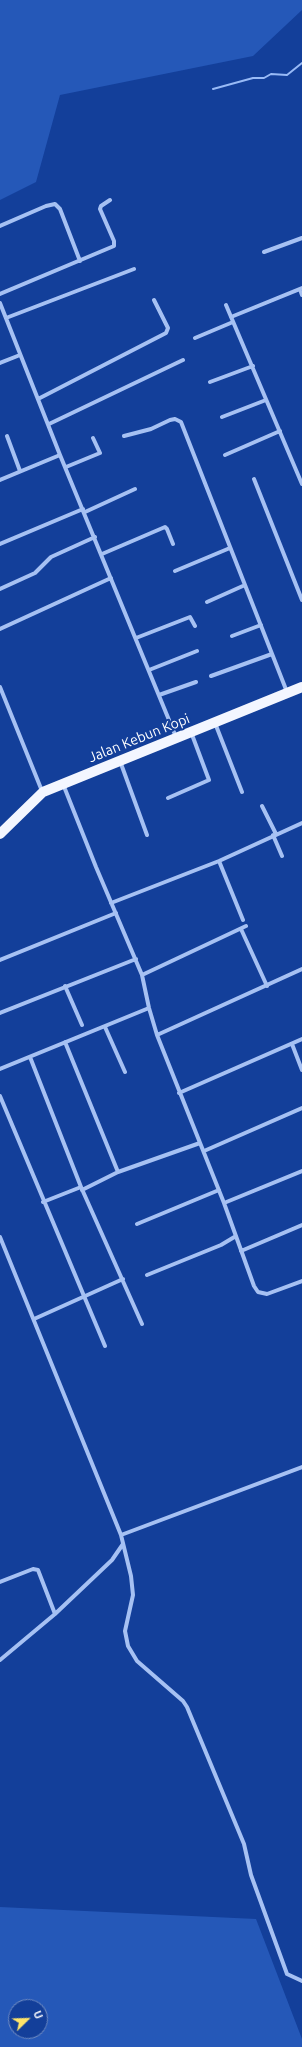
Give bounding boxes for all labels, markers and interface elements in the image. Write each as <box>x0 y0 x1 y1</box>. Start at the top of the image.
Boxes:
street label: Jalan Kebun Kopi <box>86 710 192 766</box>
north arrow <box>8 1999 48 2039</box>
text: U <box>31 2009 45 2021</box>

